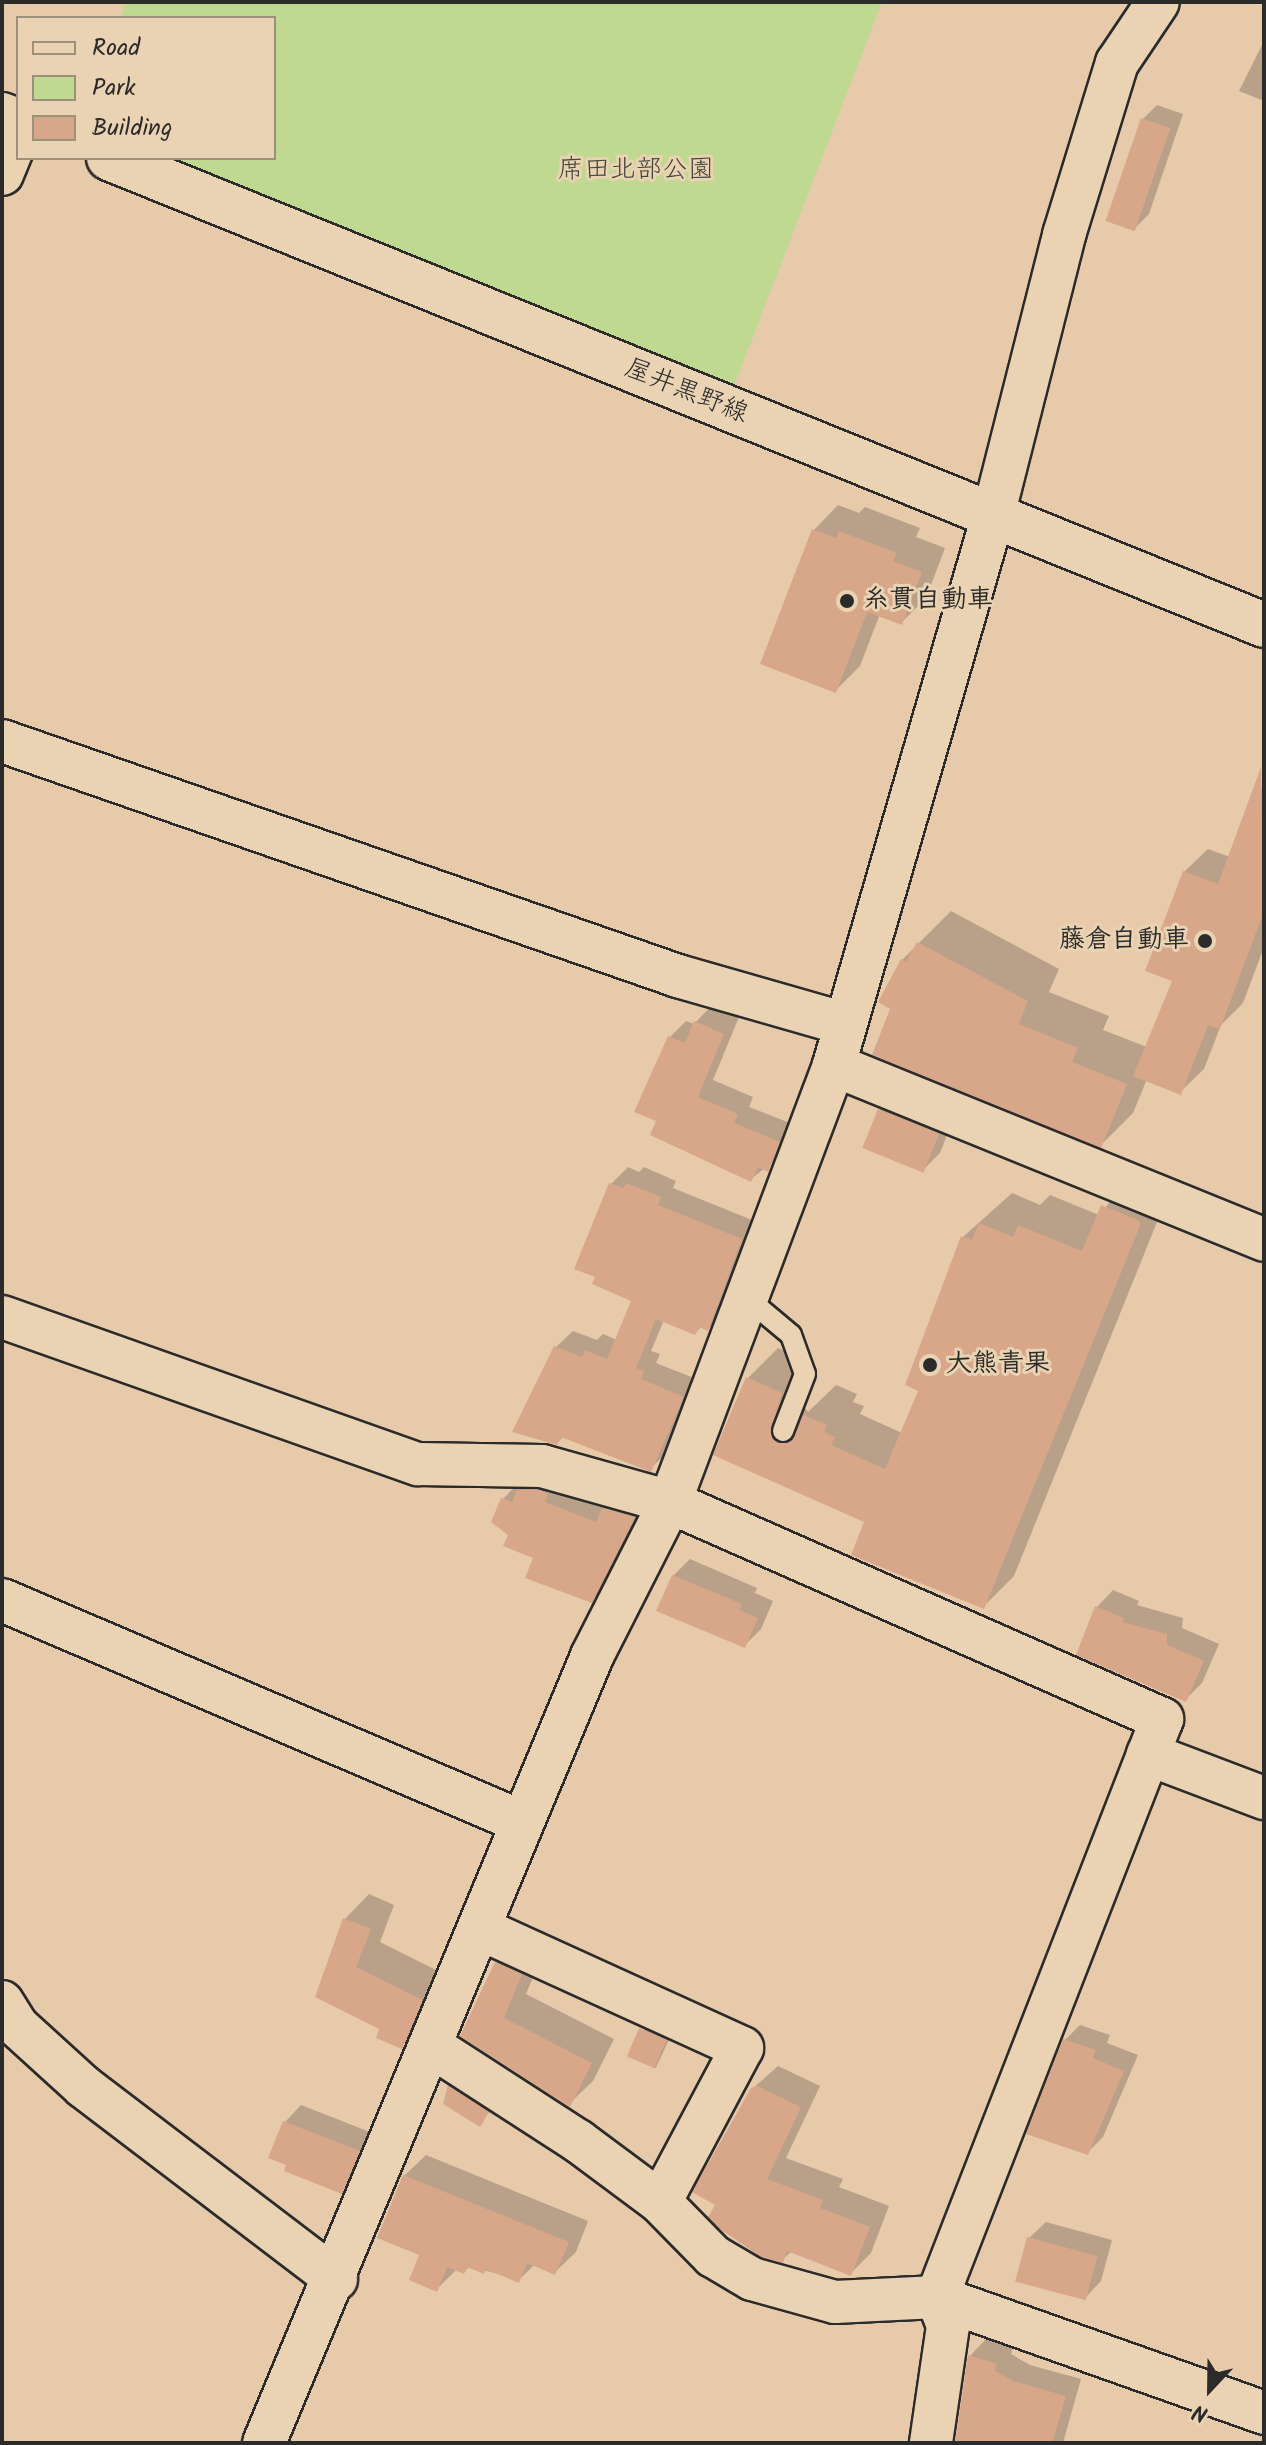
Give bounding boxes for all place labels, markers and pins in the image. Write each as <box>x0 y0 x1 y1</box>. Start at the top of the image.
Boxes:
place label: 糸貫自動車 <box>863 585 993 617</box>
marker: 糸貫自動車 <box>838 592 856 610</box>
place label: 藤倉自動車 <box>1059 925 1189 957</box>
marker: 藤倉自動車 <box>1196 932 1214 950</box>
place label: 大熊青果 <box>946 1349 1050 1381</box>
marker: 大熊青果 <box>921 1356 939 1374</box>

